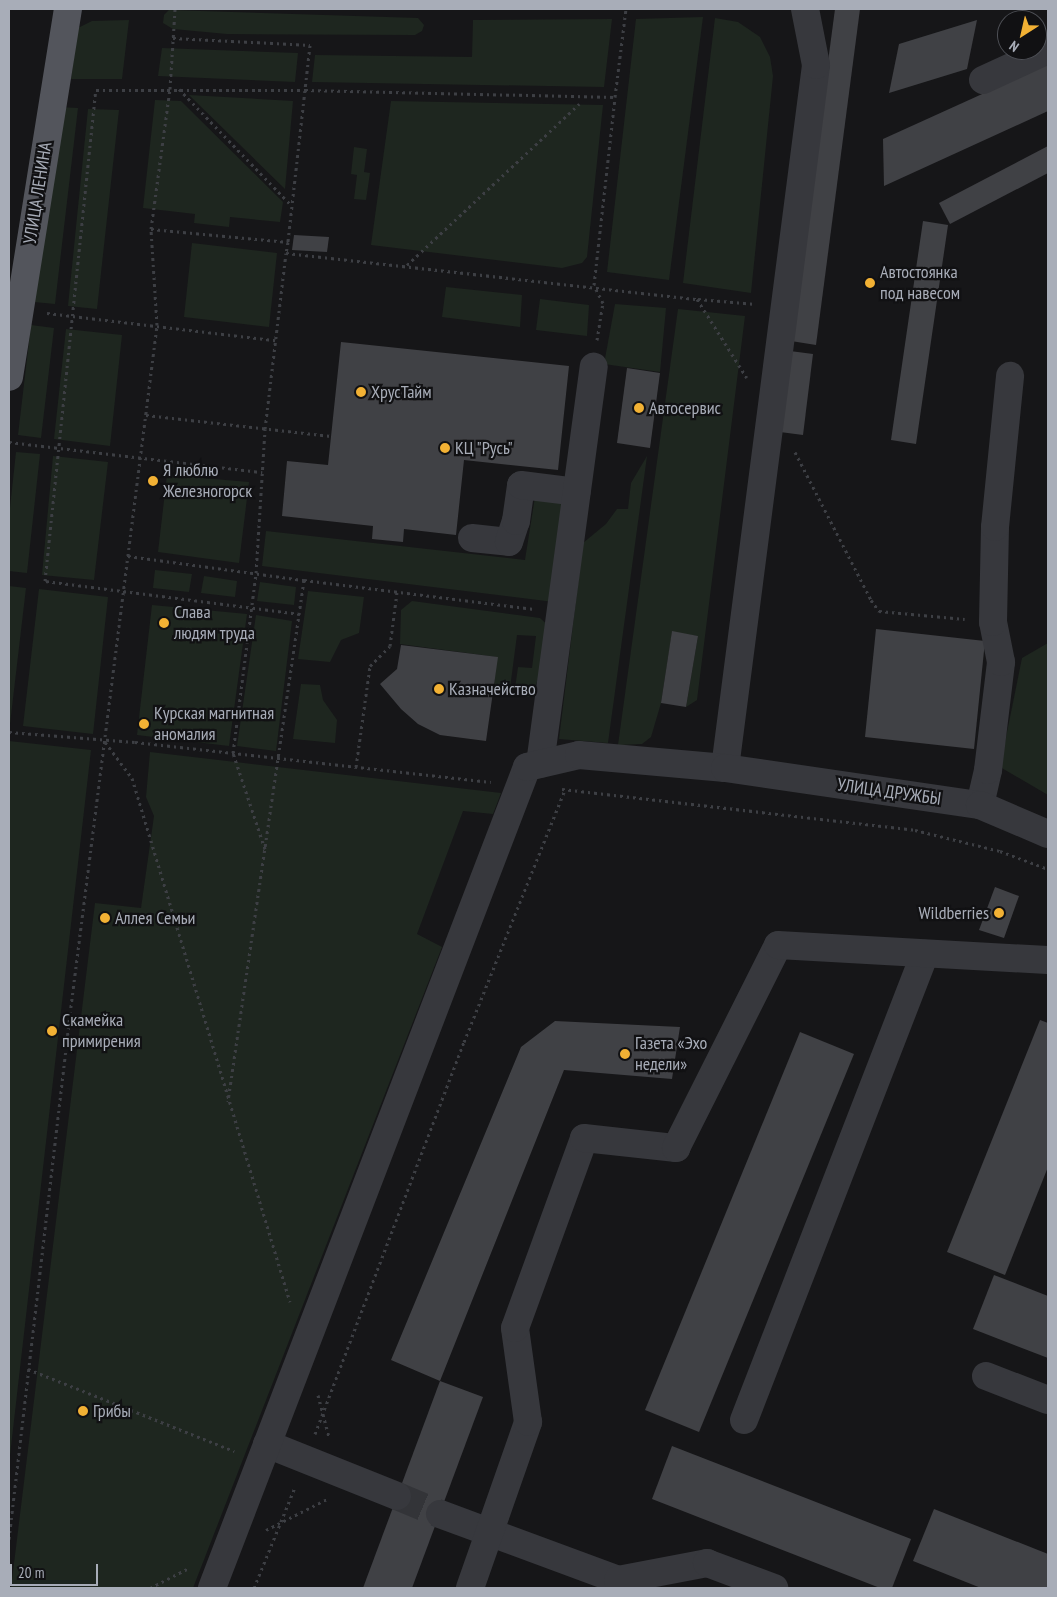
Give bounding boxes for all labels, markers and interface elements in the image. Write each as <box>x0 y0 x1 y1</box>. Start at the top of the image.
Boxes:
north arrow <box>997 10 1047 60</box>
text: N <box>1006 37 1022 56</box>
street label: УЛИЦА ЛЕНИНА <box>19 140 57 246</box>
place label: Автостоянка под навесом <box>880 262 960 304</box>
marker: Автостоянка под навесом <box>864 277 876 289</box>
place label: ХрусТайм <box>371 381 432 403</box>
marker: ХрусТайм <box>355 386 367 398</box>
place label: Автосервис <box>649 397 721 419</box>
marker: Автосервис <box>633 402 645 414</box>
place label: КЦ "Русь" <box>455 437 514 459</box>
marker: КЦ "Русь" <box>439 442 451 454</box>
place label: Я люблю Железногорск <box>163 460 252 502</box>
marker: Я люблю Железногорск <box>147 475 159 487</box>
place label: Слава людям труда <box>174 602 255 644</box>
marker: Слава людям труда <box>158 617 170 629</box>
place label: Казначейство <box>449 678 536 700</box>
marker: Казначейство <box>433 683 445 695</box>
place label: Курская магнитная аномалия <box>154 703 274 746</box>
marker: Курская магнитная аномалия <box>138 718 150 730</box>
street label: УЛИЦА ДРУЖБЫ <box>835 774 943 810</box>
place label: Wildberries <box>918 902 989 924</box>
place label: Аллея Семьи <box>115 907 195 929</box>
marker: Wildberries <box>993 907 1005 919</box>
marker: Аллея Семьи <box>99 912 111 924</box>
place label: Скамейка примирения <box>62 1010 141 1052</box>
marker: Скамейка примирения <box>46 1025 58 1037</box>
place label: Газета «Эхо недели» <box>635 1033 707 1076</box>
marker: Газета «Эхо недели» <box>619 1048 631 1060</box>
place label: Грибы <box>93 1400 131 1422</box>
marker: Грибы <box>77 1405 89 1417</box>
scale bar <box>12 1554 100 1586</box>
text: 20 m <box>18 1563 44 1582</box>

